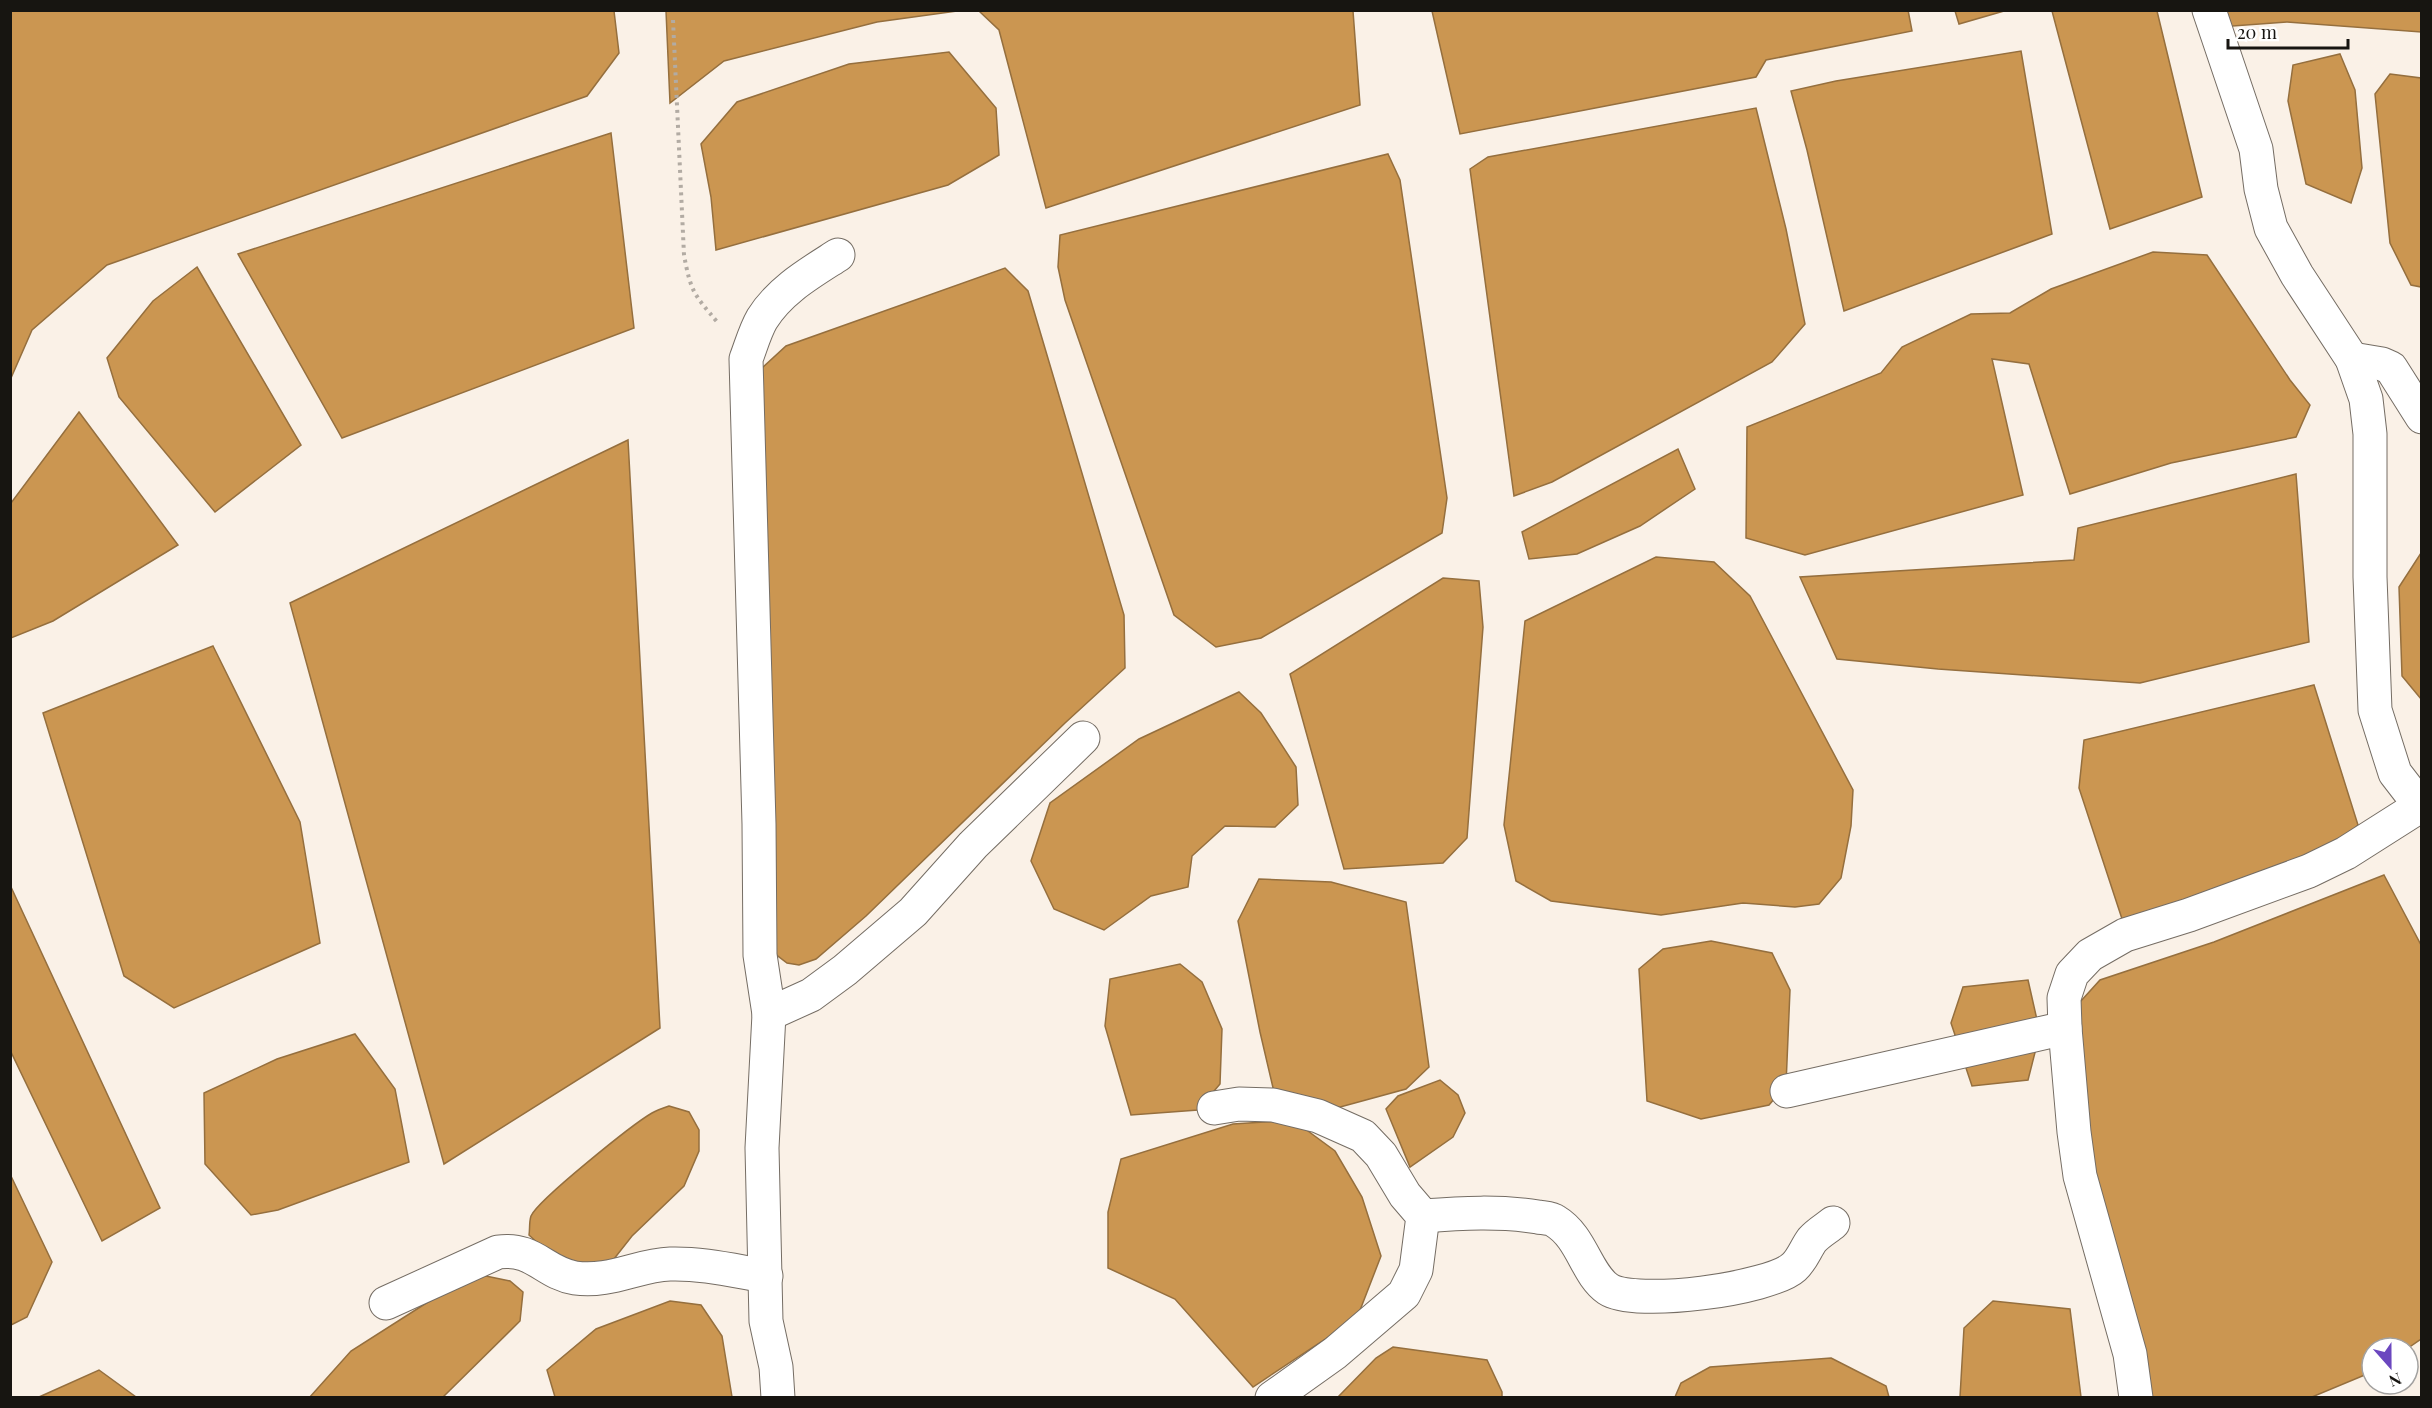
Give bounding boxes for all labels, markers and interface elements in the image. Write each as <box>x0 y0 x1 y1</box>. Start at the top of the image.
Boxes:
scale bar <box>2228 12 2348 50</box>
text: 20 m <box>2237 20 2277 44</box>
north arrow <box>2360 1336 2420 1396</box>
text: N <box>2386 1369 2405 1393</box>

